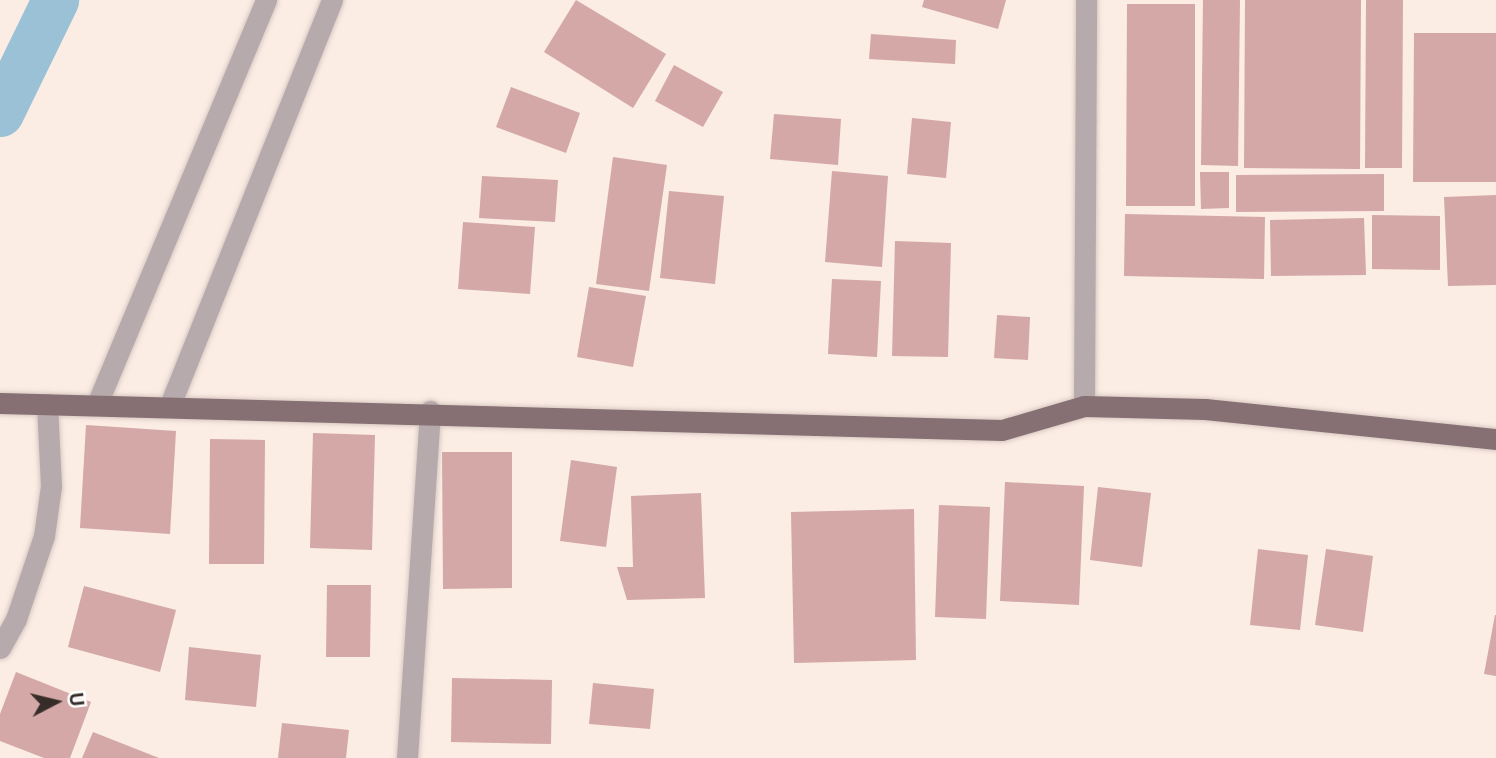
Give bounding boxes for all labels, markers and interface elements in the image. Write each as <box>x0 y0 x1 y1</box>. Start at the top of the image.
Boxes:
north arrow <box>21 667 91 737</box>
text: U <box>63 691 91 708</box>

